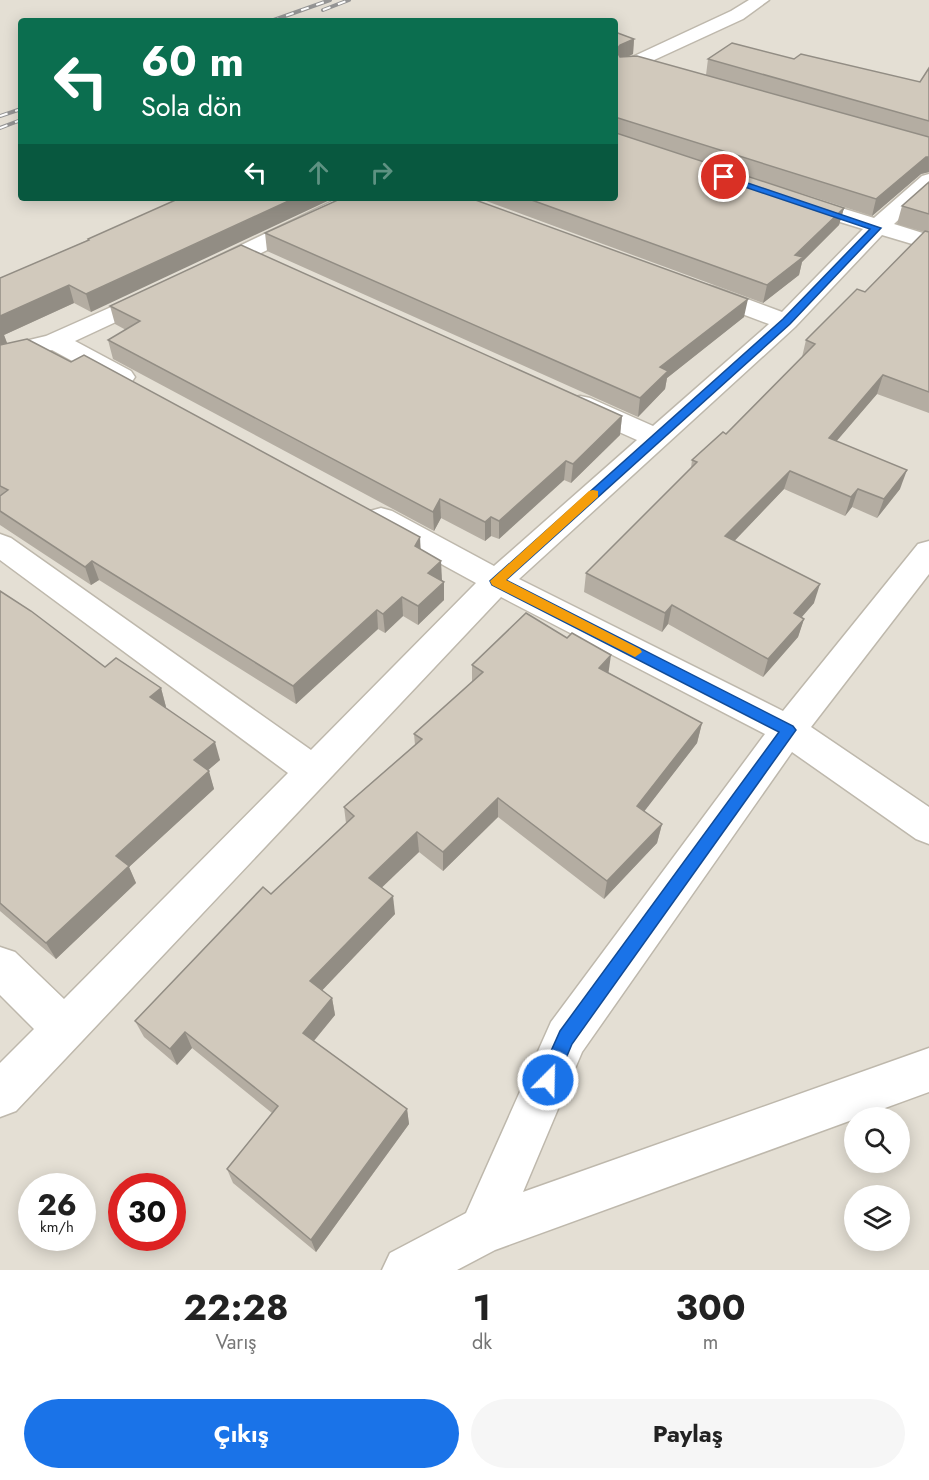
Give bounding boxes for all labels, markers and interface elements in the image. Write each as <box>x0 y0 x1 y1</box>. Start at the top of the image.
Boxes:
text: 60 m <box>141 31 244 92</box>
icon: left <box>42 42 120 120</box>
text: Sola dön <box>141 87 242 126</box>
pin <box>698 151 749 202</box>
icon: left <box>239 156 272 189</box>
icon: ahead <box>302 156 335 189</box>
icon: right <box>365 156 398 189</box>
icon: arrive <box>707 160 740 193</box>
position arrow <box>516 1048 580 1112</box>
map controls <box>844 1107 910 1251</box>
button: search <box>844 1107 910 1173</box>
speed limit sign: 30 <box>108 1173 186 1251</box>
text: 26 <box>37 1183 77 1226</box>
button: layers <box>844 1185 910 1251</box>
text: km/h <box>40 1216 74 1238</box>
text: 22:28 <box>183 1281 288 1333</box>
text: 1 <box>473 1281 491 1333</box>
text: 300 <box>676 1281 746 1333</box>
text: Varış <box>215 1328 256 1357</box>
text: dk <box>472 1328 492 1357</box>
text: m <box>703 1328 718 1357</box>
button: Çıkış <box>24 1399 459 1468</box>
button: Paylaş <box>471 1399 905 1468</box>

